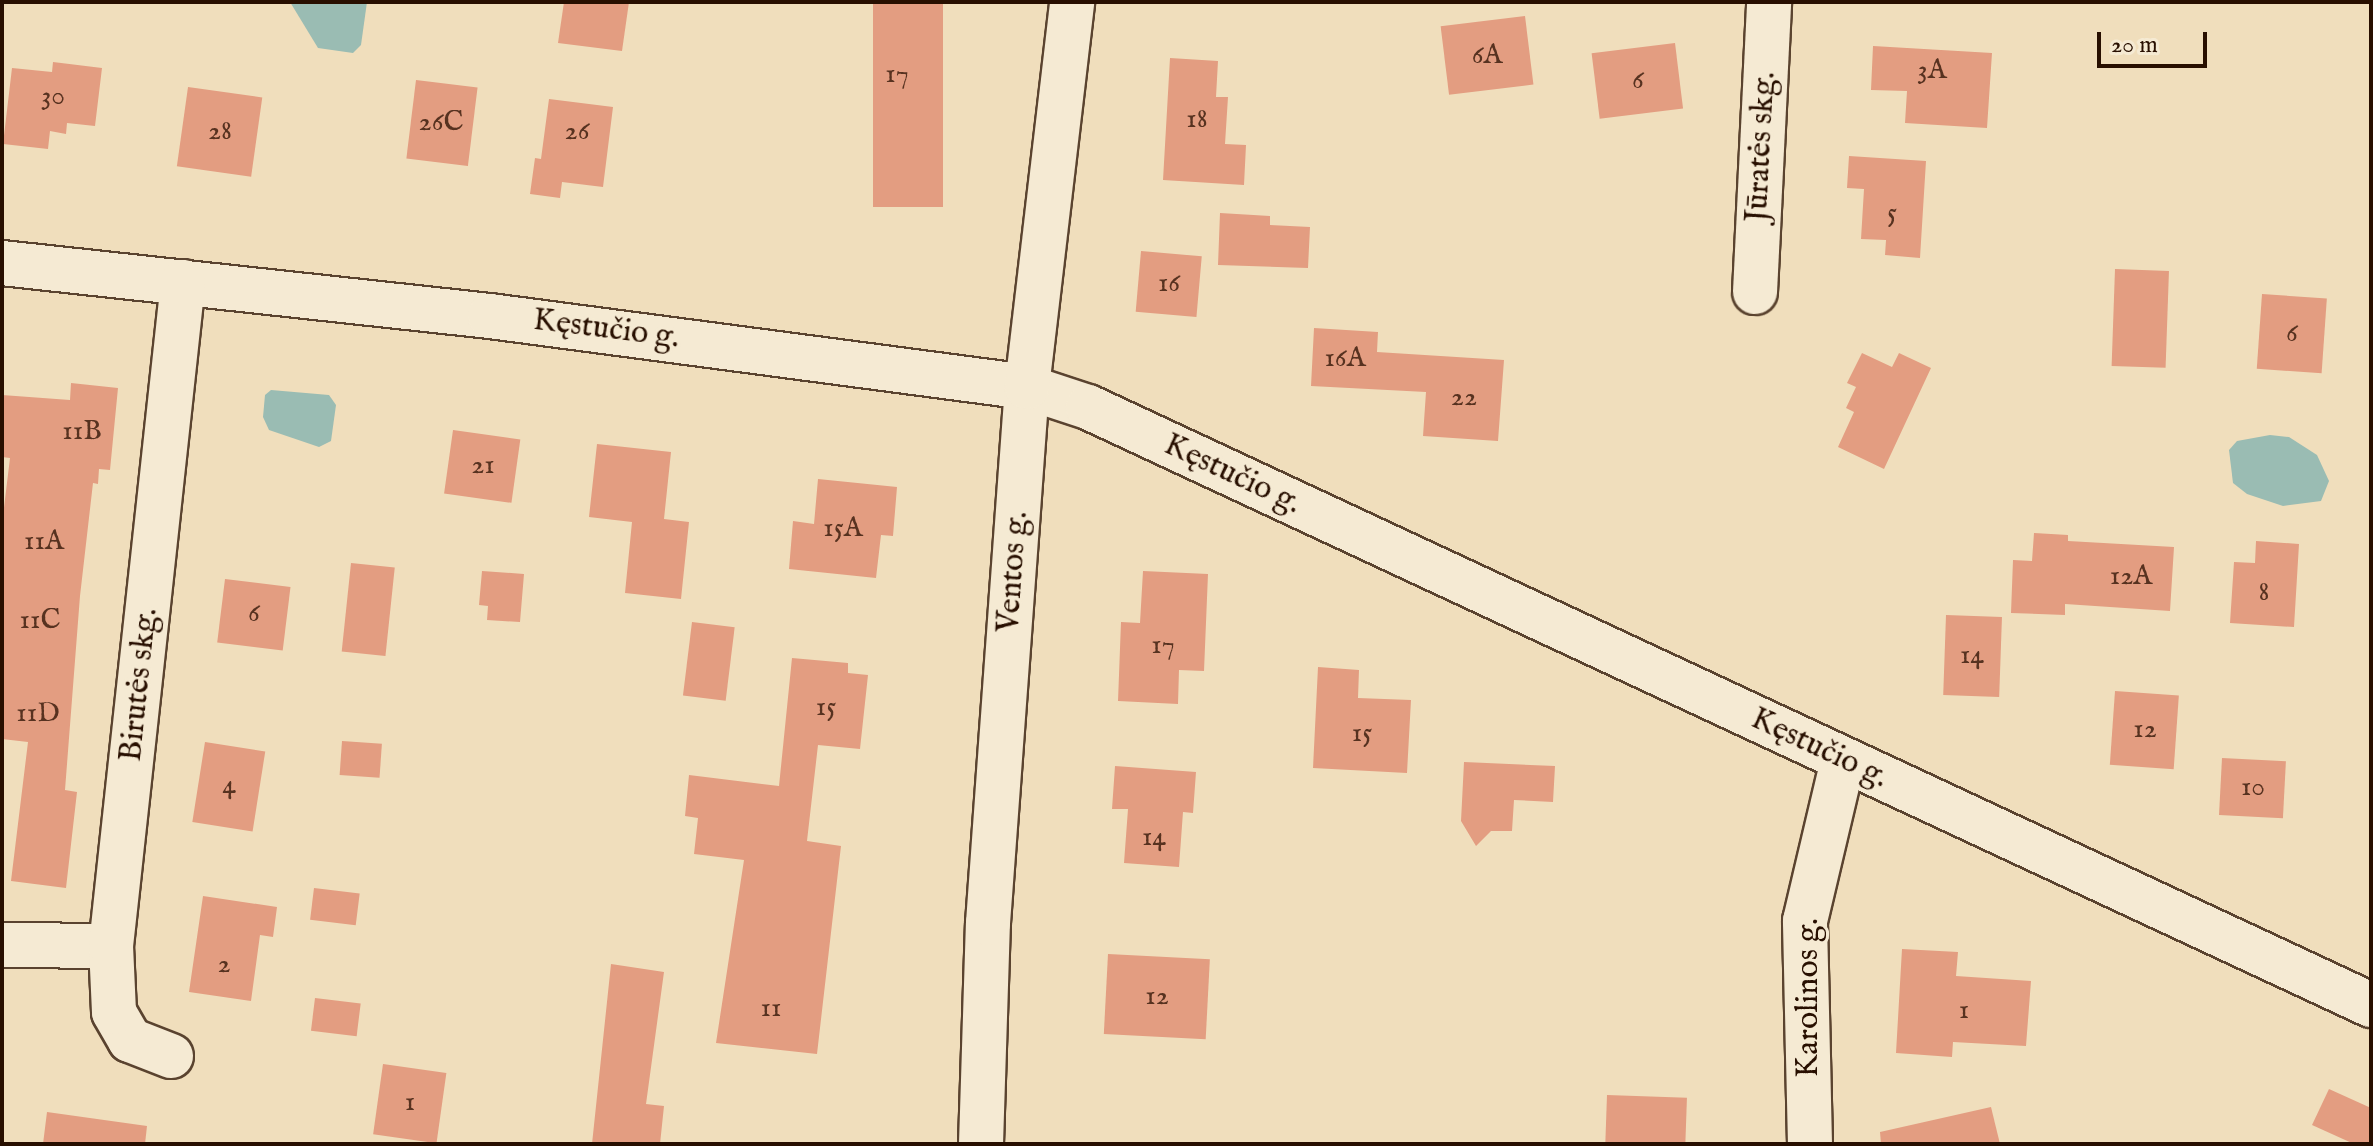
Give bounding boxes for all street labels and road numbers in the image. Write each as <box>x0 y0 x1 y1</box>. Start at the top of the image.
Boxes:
street label: Jūratės skg. <box>1739 71 1785 223</box>
street label: Kęstučio g. <box>531 302 681 358</box>
street label: Kęstučio g. <box>1157 427 1307 523</box>
street label: Ventos g. <box>991 510 1037 634</box>
street label: Birutės skg. <box>113 606 167 764</box>
street label: Kęstučio g. <box>1744 701 1894 797</box>
street label: Karolinos g. <box>1790 918 1828 1078</box>

